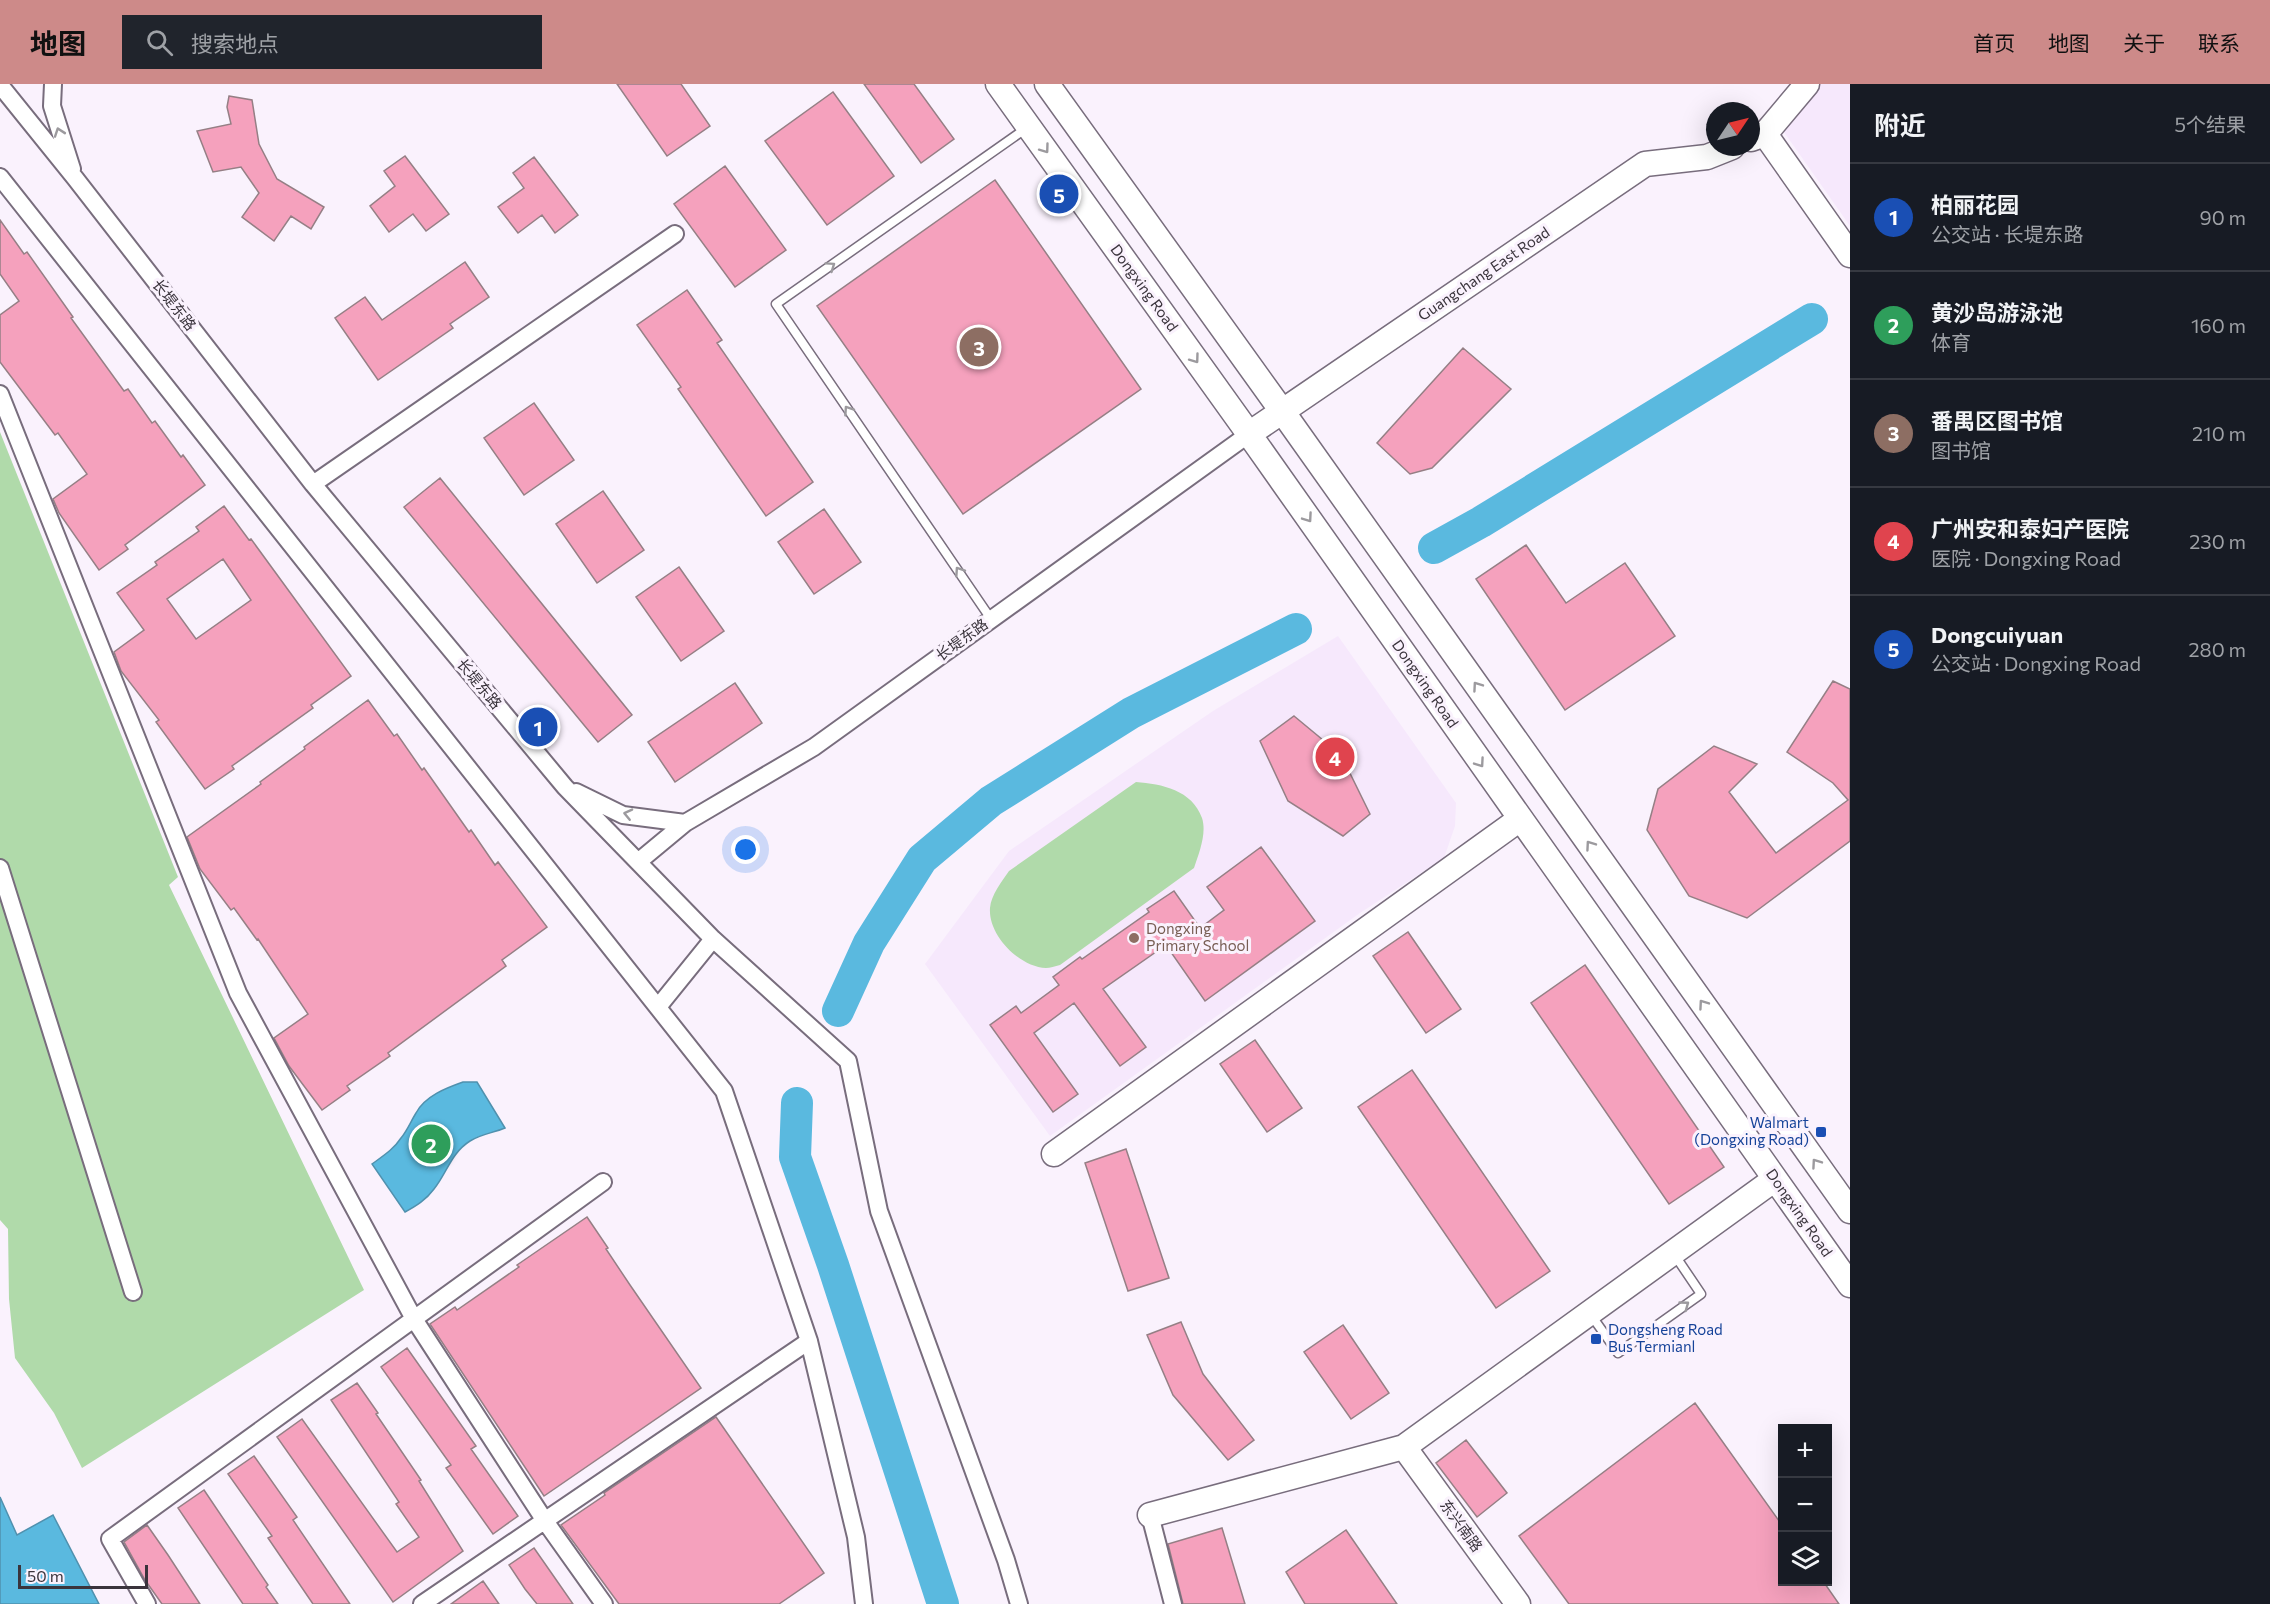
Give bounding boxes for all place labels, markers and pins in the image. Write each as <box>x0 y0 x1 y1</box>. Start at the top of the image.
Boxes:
pin: 5 <box>1040 172 1078 216</box>
pin: 3 <box>960 324 998 370</box>
pin: 1 <box>518 704 558 750</box>
pin: 4 <box>1316 734 1354 780</box>
place label: Dongxing Primary School <box>1146 919 1249 954</box>
marker: Dongxing Primary School <box>1127 931 1141 945</box>
place label: Walmart (Dongxing Road) <box>1694 1113 1809 1148</box>
pin: 2 <box>412 1122 450 1166</box>
marker: Walmart (Dongxing Road) <box>1814 1125 1828 1139</box>
place label: Dongsheng Road Bus Termianl <box>1608 1320 1723 1355</box>
marker: Dongsheng Road Bus Termianl <box>1589 1332 1603 1346</box>

